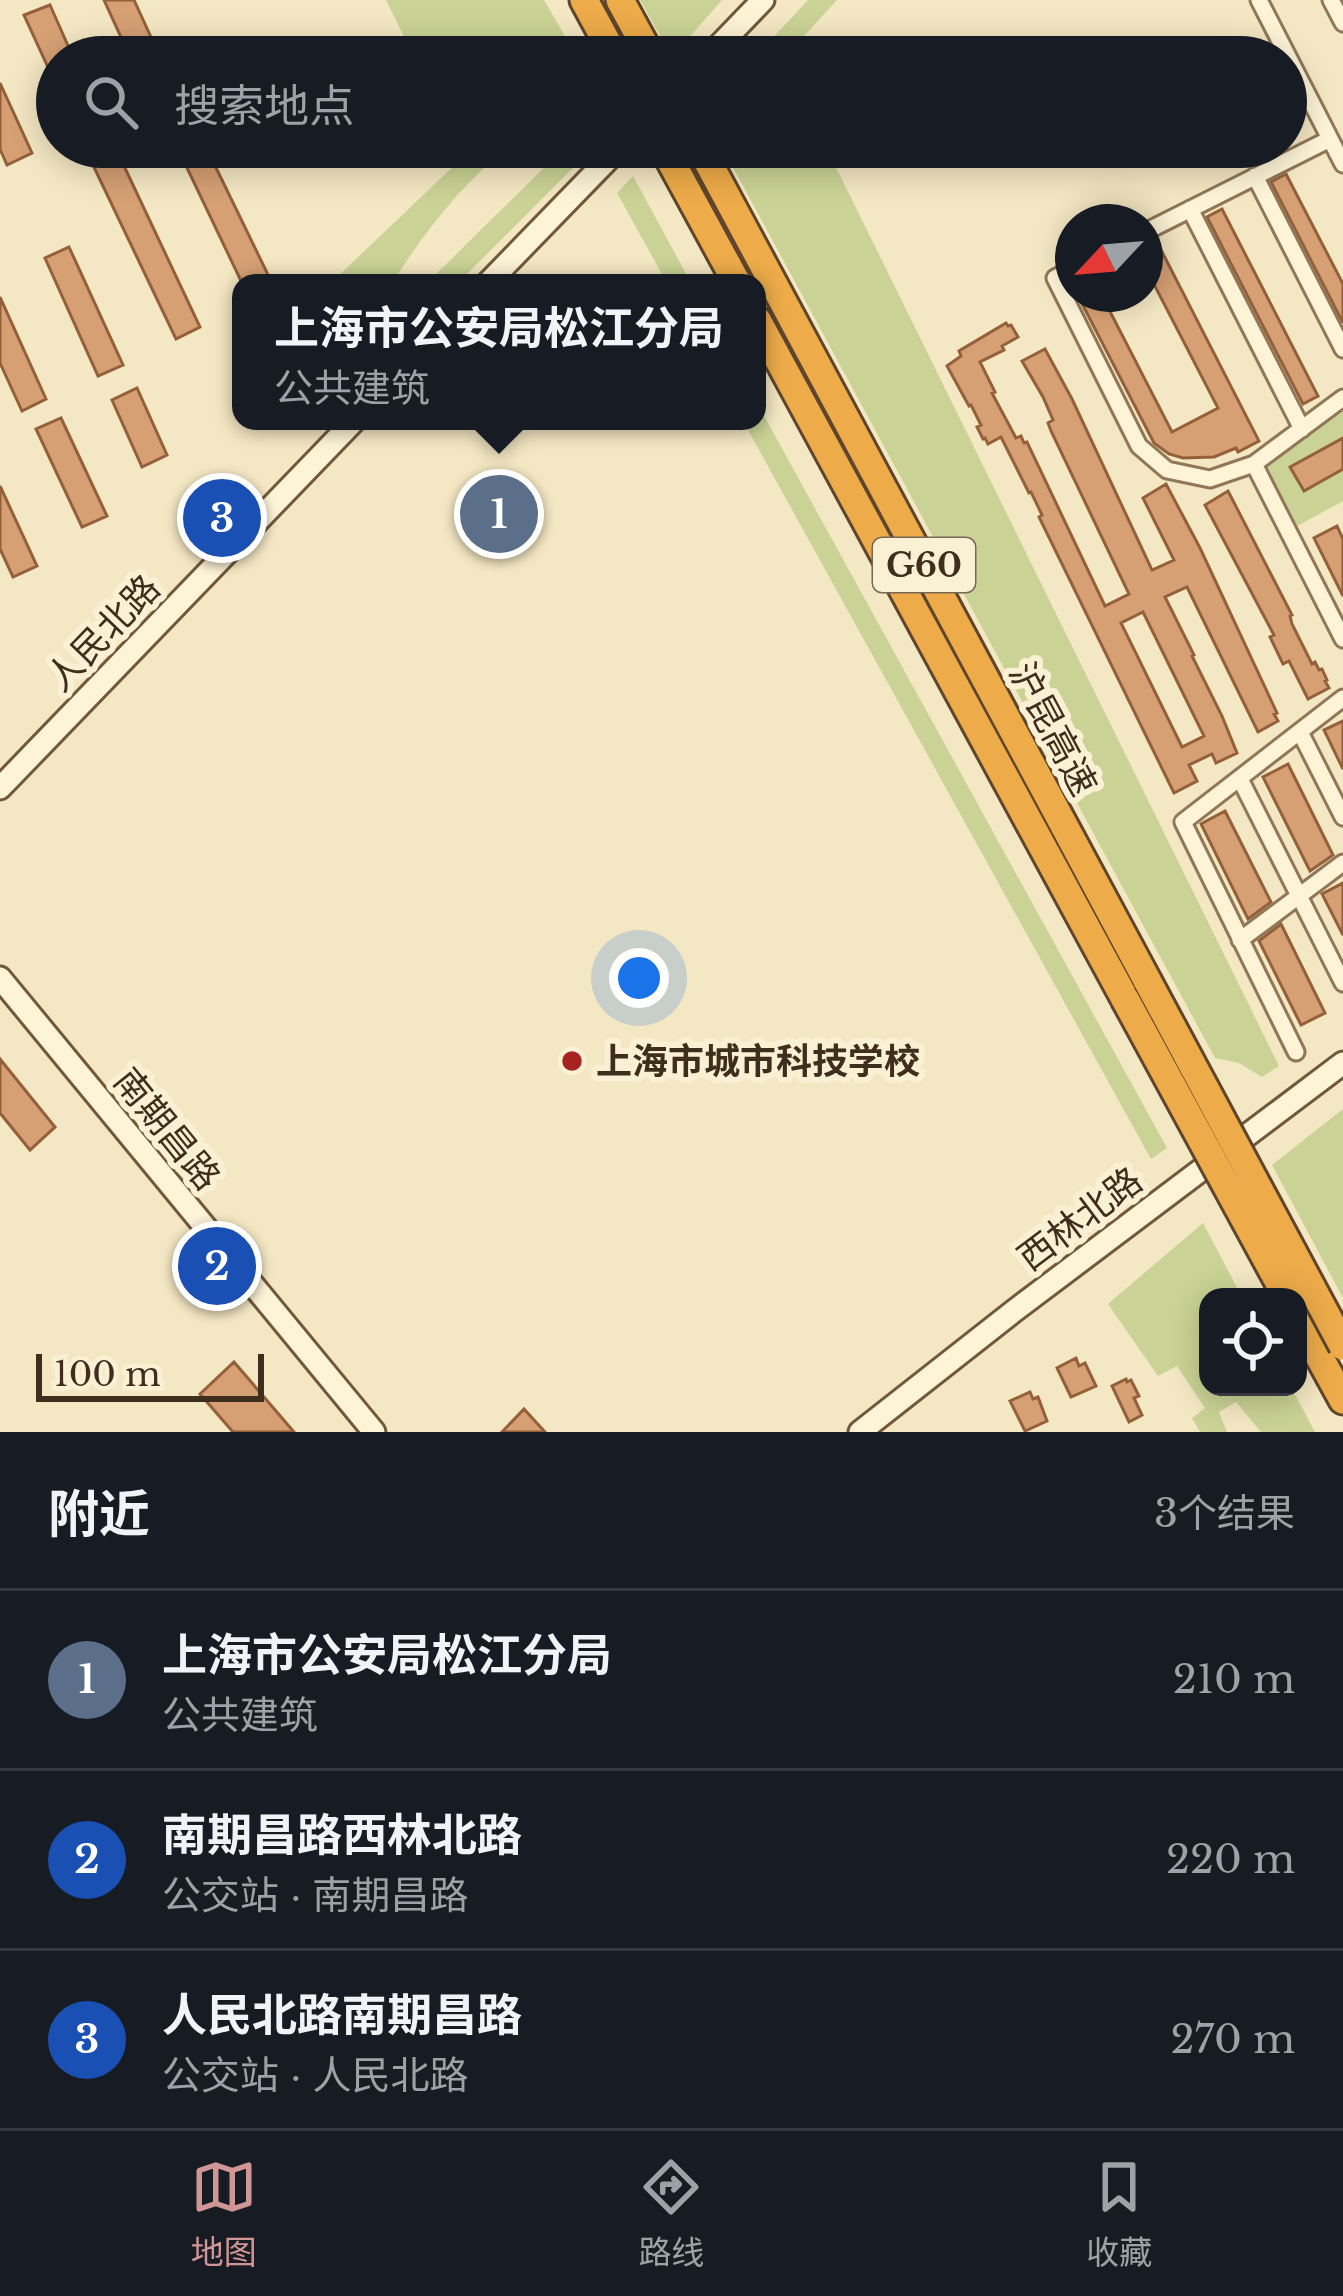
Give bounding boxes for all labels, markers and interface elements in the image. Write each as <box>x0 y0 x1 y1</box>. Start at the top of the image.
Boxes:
search box <box>36 36 1307 168</box>
icon: search <box>78 69 144 135</box>
text: 搜索地点 <box>174 78 354 134</box>
north arrow <box>1055 204 1163 312</box>
popup <box>232 274 766 430</box>
text: 上海市公安局松江分局 <box>274 300 724 356</box>
text: 公共建筑 <box>274 364 430 413</box>
pin: 1 <box>460 469 538 559</box>
pin: 3 <box>183 473 261 563</box>
road number: G60 <box>873 538 975 592</box>
street label: 人民北路 <box>37 566 169 700</box>
street label: 沪昆高速 <box>999 655 1107 803</box>
your location <box>609 948 669 1008</box>
place label: 上海市城市科技学校 <box>596 1039 920 1084</box>
marker: 上海市城市科技学校 <box>559 1048 585 1074</box>
street label: 南期昌路 <box>104 1059 230 1199</box>
street label: 西林北路 <box>1009 1158 1151 1280</box>
pin: 2 <box>178 1221 256 1311</box>
map controls <box>1199 1288 1307 1396</box>
button: locate <box>1199 1288 1307 1396</box>
scale bar <box>36 1348 264 1401</box>
text: 100 m <box>54 1354 161 1395</box>
text: 附近 <box>48 1483 150 1546</box>
text: 3个结果 <box>1154 1489 1295 1538</box>
text: 上海市公安局松江分局 <box>162 1627 612 1683</box>
text: 1 <box>78 1655 96 1704</box>
text: 210 m <box>1173 1655 1295 1704</box>
text: 公共建筑 <box>162 1691 318 1740</box>
text: 南期昌路西林北路 <box>162 1807 522 1863</box>
text: 2 <box>74 1835 100 1884</box>
text: 220 m <box>1166 1835 1295 1884</box>
text: 公交站 · 南期昌路 <box>162 1871 469 1920</box>
text: 人民北路南期昌路 <box>162 1987 522 2043</box>
text: 3 <box>75 2015 99 2064</box>
text: 270 m <box>1171 2015 1295 2064</box>
text: 公交站 · 人民北路 <box>162 2051 469 2100</box>
tab: 地图 <box>191 2154 257 2274</box>
tab: 路线 <box>638 2154 704 2274</box>
tab: 收藏 <box>1086 2154 1152 2274</box>

